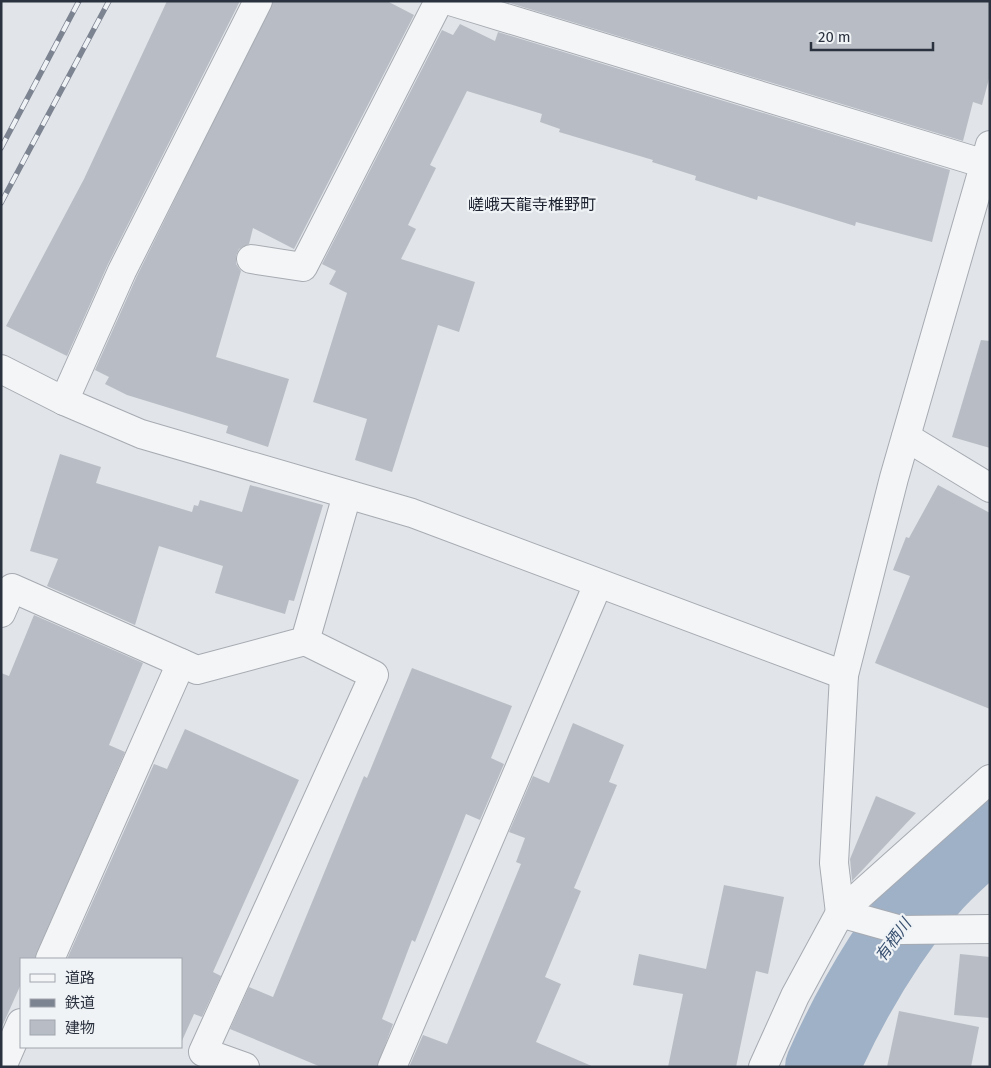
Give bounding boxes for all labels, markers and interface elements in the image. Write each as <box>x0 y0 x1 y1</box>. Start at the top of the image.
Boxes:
scale bar <box>811 20 934 52</box>
text: 20 m <box>818 28 851 46</box>
district label: 嵯峨天龍寺椎野町 <box>468 195 596 214</box>
water label: 有栖川 <box>871 913 916 965</box>
legend <box>20 958 182 1048</box>
text: 道路 <box>65 969 95 987</box>
text: 鉄道 <box>65 994 95 1012</box>
text: 建物 <box>65 1019 95 1037</box>

